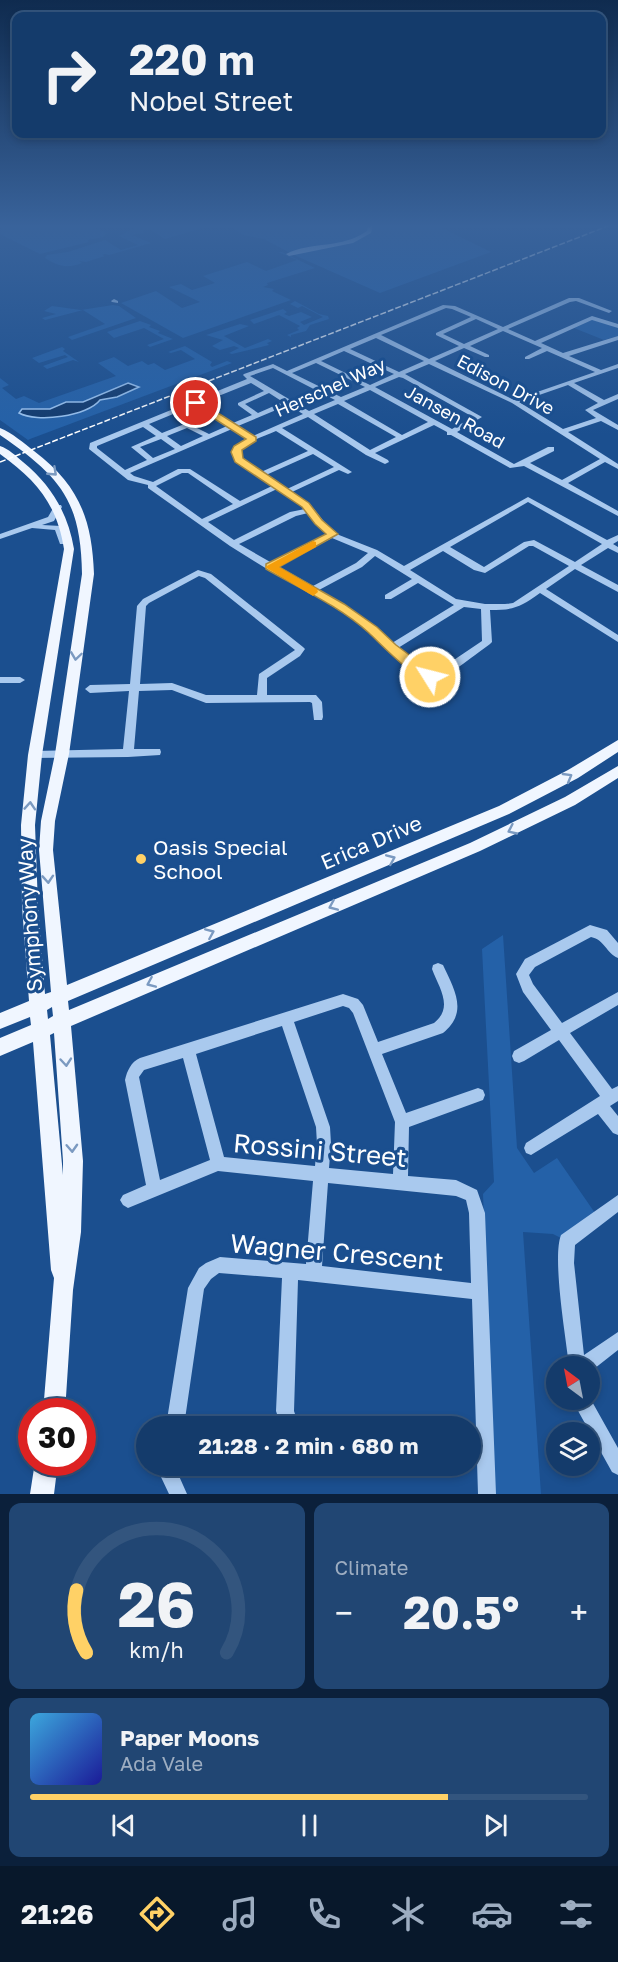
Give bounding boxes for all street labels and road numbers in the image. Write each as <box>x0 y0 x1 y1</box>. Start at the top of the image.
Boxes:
street label: Edison Drive <box>454 349 558 419</box>
street label: Herschel Way <box>271 353 389 421</box>
street label: Jansen Road <box>401 379 509 453</box>
street label: Erica Drive <box>317 809 425 875</box>
street label: Symphony Way <box>11 837 47 993</box>
street label: Rossini Street <box>232 1127 408 1173</box>
street label: Wagner Crescent <box>229 1227 445 1277</box>

